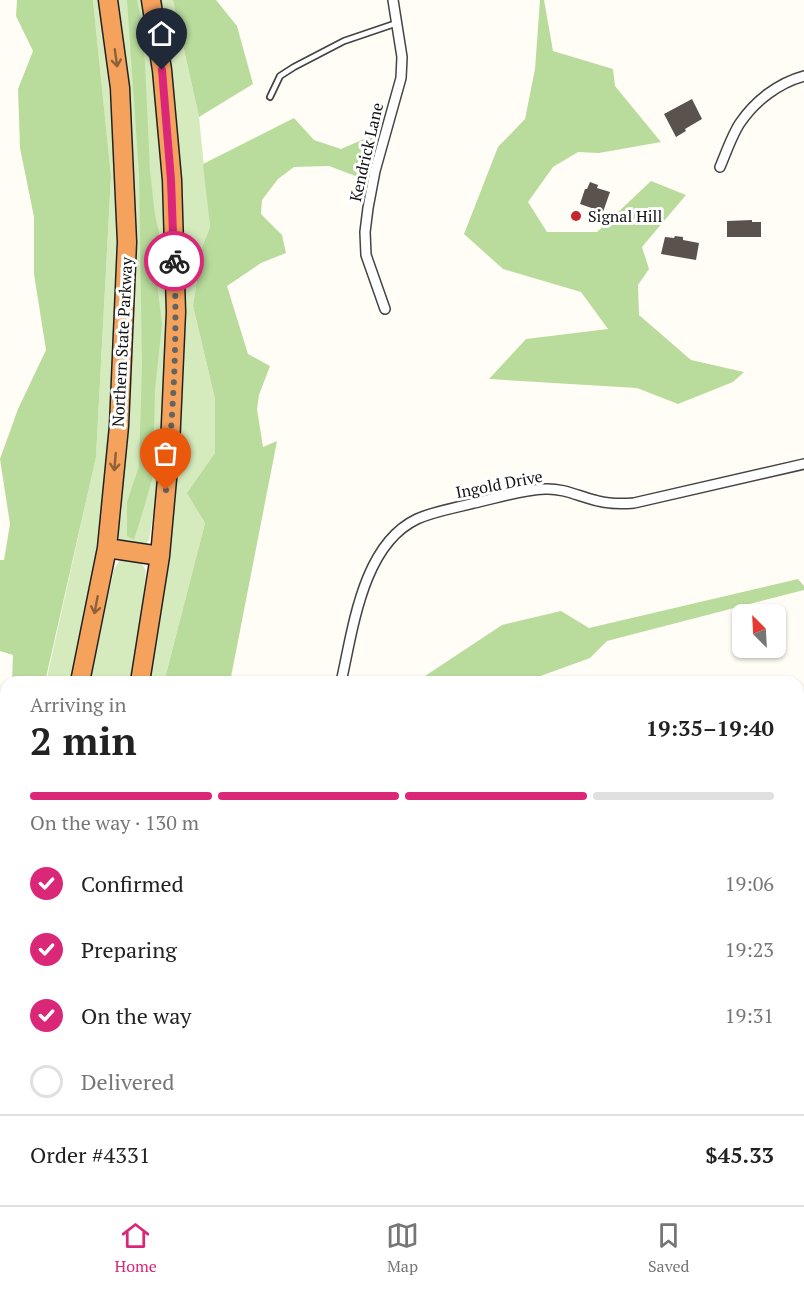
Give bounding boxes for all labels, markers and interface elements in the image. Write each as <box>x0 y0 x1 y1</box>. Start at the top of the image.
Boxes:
pin <box>136 8 187 70</box>
icon: home <box>145 17 178 50</box>
one-way arrow <box>110 48 121 67</box>
street label: Kendrick Lane <box>344 100 388 204</box>
place label: Signal Hill <box>588 205 662 227</box>
marker: Signal Hill <box>569 209 583 223</box>
courier <box>144 231 204 291</box>
icon: bike <box>158 245 191 278</box>
street label: Northern State Parkway <box>107 256 137 427</box>
pin <box>140 428 191 490</box>
icon: bag <box>149 437 182 470</box>
one-way arrow <box>109 452 120 472</box>
street label: Ingold Drive <box>454 465 544 503</box>
one-way arrow <box>90 595 101 615</box>
north arrow <box>732 604 786 658</box>
map controls <box>732 604 786 658</box>
text: Arriving in <box>30 691 126 718</box>
text: 19:35–19:40 <box>646 713 774 742</box>
text: 2 min <box>30 714 137 766</box>
text: On the way · 130 m <box>30 809 199 836</box>
icon: check <box>30 867 63 900</box>
text: Confirmed <box>81 869 184 898</box>
text: 19:06 <box>725 870 774 897</box>
icon: check <box>30 933 63 966</box>
text: Preparing <box>81 935 177 964</box>
text: 19:23 <box>725 936 774 963</box>
icon: check <box>30 999 63 1032</box>
text: On the way <box>81 1001 191 1030</box>
text: 19:31 <box>725 1002 774 1029</box>
text: Delivered <box>81 1067 174 1096</box>
text: Order #4331 <box>30 1140 150 1169</box>
text: $45.33 <box>705 1140 774 1169</box>
tab: Home <box>115 1219 157 1277</box>
tab: Map <box>386 1219 419 1277</box>
tab: Saved <box>648 1219 689 1277</box>

